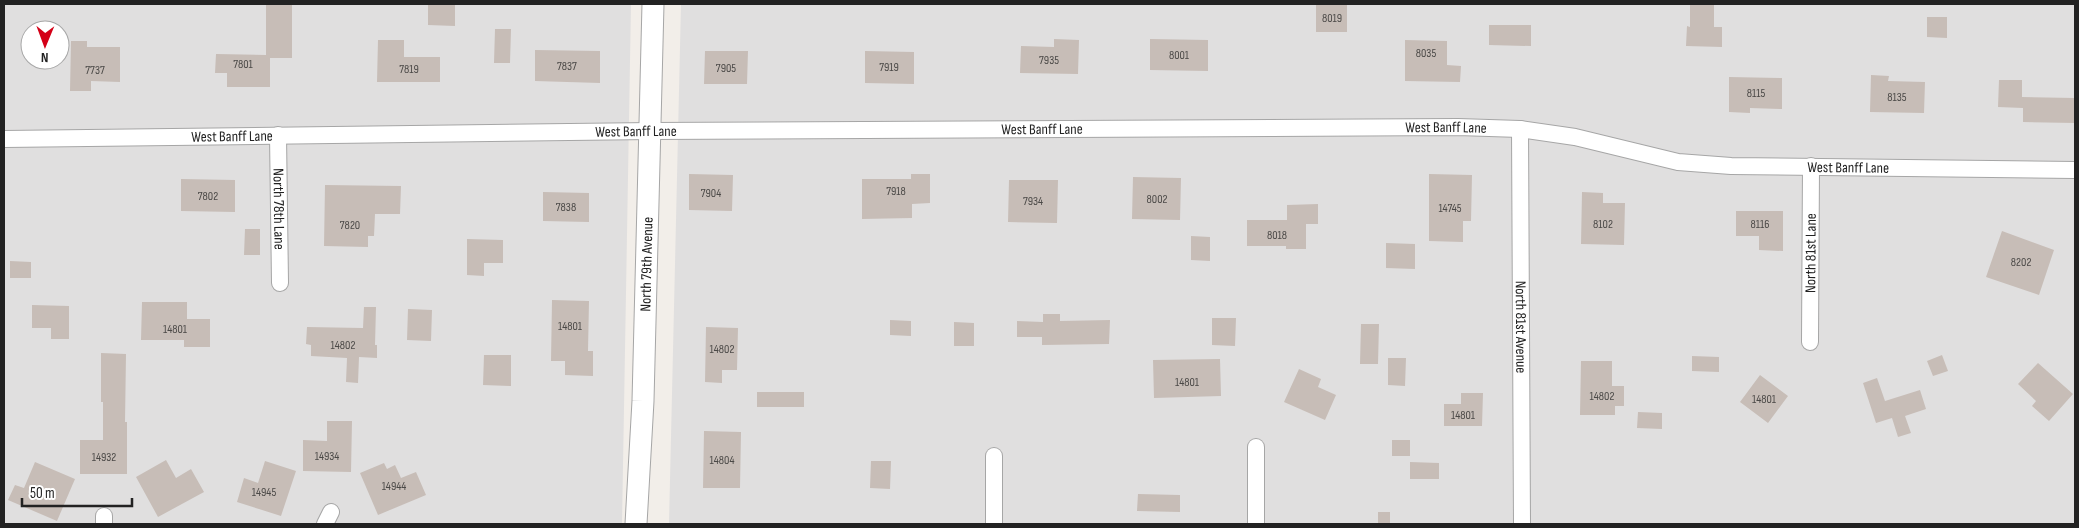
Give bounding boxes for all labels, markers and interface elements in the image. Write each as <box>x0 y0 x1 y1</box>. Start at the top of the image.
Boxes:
house number: 8019 <box>1322 11 1342 26</box>
north arrow <box>20 20 70 70</box>
house number: 8035 <box>1416 46 1436 61</box>
house number: 8001 <box>1169 48 1190 63</box>
text: N <box>41 49 49 66</box>
house number: 7935 <box>1039 53 1059 68</box>
house number: 7801 <box>233 57 254 72</box>
house number: 7837 <box>557 59 577 74</box>
house number: 7919 <box>879 60 899 75</box>
house number: 7905 <box>716 61 736 76</box>
house number: 7819 <box>399 62 419 77</box>
house number: 7737 <box>85 63 105 78</box>
house number: 8115 <box>1747 86 1765 101</box>
house number: 8135 <box>1887 90 1907 105</box>
street label: West Banff Lane <box>1405 118 1487 138</box>
street label: West Banff Lane <box>1001 120 1083 139</box>
street label: West Banff Lane <box>595 122 677 142</box>
street label: West Banff Lane <box>191 127 273 147</box>
street label: West Banff Lane <box>1807 158 1889 178</box>
street label: North 78th Lane <box>268 168 289 250</box>
house number: 7918 <box>886 184 906 199</box>
house number: 7904 <box>701 186 721 201</box>
house number: 7802 <box>198 189 218 204</box>
house number: 8002 <box>1147 192 1168 207</box>
house number: 7934 <box>1023 194 1043 209</box>
house number: 7838 <box>556 200 576 215</box>
house number: 14745 <box>1438 201 1462 216</box>
street label: North 81st Lane <box>1801 213 1821 293</box>
street label: North 79th Avenue <box>636 217 658 312</box>
house number: 8102 <box>1593 217 1613 232</box>
house number: 8116 <box>1751 217 1769 232</box>
house number: 7820 <box>340 218 360 233</box>
house number: 8018 <box>1267 228 1287 243</box>
house number: 8202 <box>2011 255 2031 270</box>
street label: North 81st Avenue <box>1511 281 1530 373</box>
house number: 14801 <box>558 319 583 334</box>
house number: 14801 <box>163 322 188 337</box>
house number: 14802 <box>331 338 355 353</box>
house number: 14802 <box>710 342 734 357</box>
house number: 14801 <box>1175 375 1200 390</box>
house number: 14802 <box>1590 389 1614 404</box>
house number: 14801 <box>1752 392 1777 407</box>
house number: 14801 <box>1451 408 1476 423</box>
house number: 14934 <box>315 449 339 464</box>
house number: 14932 <box>92 450 116 465</box>
house number: 14804 <box>710 453 734 468</box>
scale bar <box>22 476 132 508</box>
house number: 14944 <box>382 479 406 494</box>
text: 50 m <box>30 484 55 503</box>
house number: 14945 <box>252 485 276 500</box>

